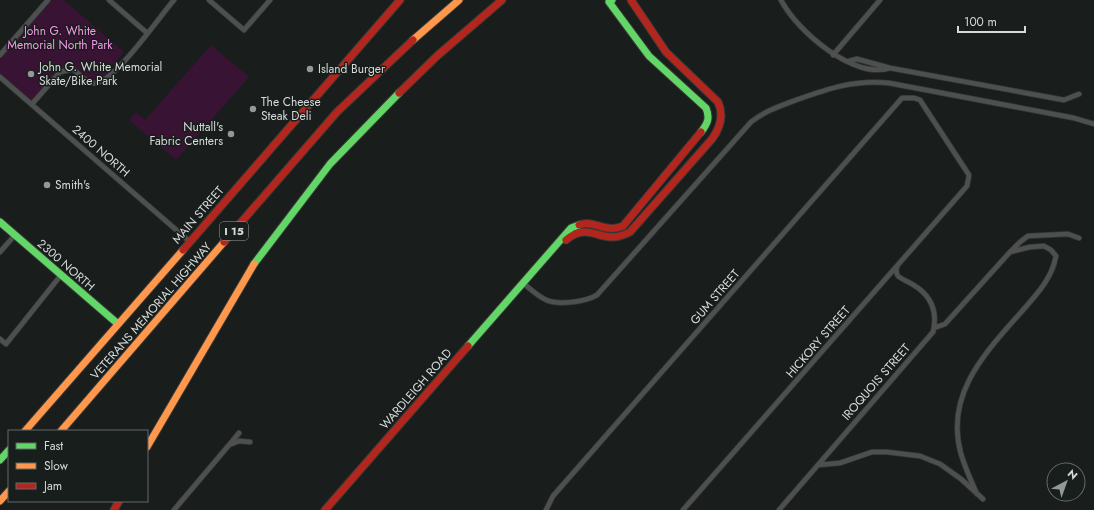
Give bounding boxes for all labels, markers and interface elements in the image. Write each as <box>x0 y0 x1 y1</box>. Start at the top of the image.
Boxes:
scale bar <box>958 8 1025 34</box>
text: 100 m <box>964 13 997 31</box>
park label: John G. White Memorial North Park <box>7 22 113 54</box>
place label: John G. White Memorial Skate/Bike Park <box>37 58 162 90</box>
place label: Island Burger <box>318 60 386 78</box>
marker: Island Burger <box>305 64 315 74</box>
marker: John G. White Memorial Skate/Bike Park <box>26 69 36 79</box>
place label: The Cheese Steak Deli <box>261 93 321 125</box>
marker: The Cheese Steak Deli <box>248 104 258 114</box>
place label: Nuttall's Fabric Centers <box>149 118 223 150</box>
street label: 2400 NORTH <box>68 121 134 181</box>
marker: Nuttall's Fabric Centers <box>226 129 236 139</box>
place label: Smith's <box>55 176 90 194</box>
marker: Smith's <box>42 180 52 190</box>
street label: MAIN STREET <box>168 182 228 248</box>
road number: I 15 <box>220 222 248 240</box>
street label: 2300 NORTH <box>33 235 99 295</box>
street label: VETERANS MEMORIAL HIGHWAY <box>86 238 216 384</box>
street label: GUM STREET <box>686 265 744 328</box>
street label: HICKORY STREET <box>782 302 855 382</box>
street label: IROQUOIS STREET <box>838 339 915 424</box>
street label: WARDLEIGH ROAD <box>376 345 456 433</box>
legend <box>8 430 148 502</box>
text: Fast <box>44 437 63 455</box>
text: Slow <box>44 457 69 475</box>
north arrow <box>1046 462 1086 502</box>
text: N <box>1064 466 1081 483</box>
text: Jam <box>42 477 62 495</box>

